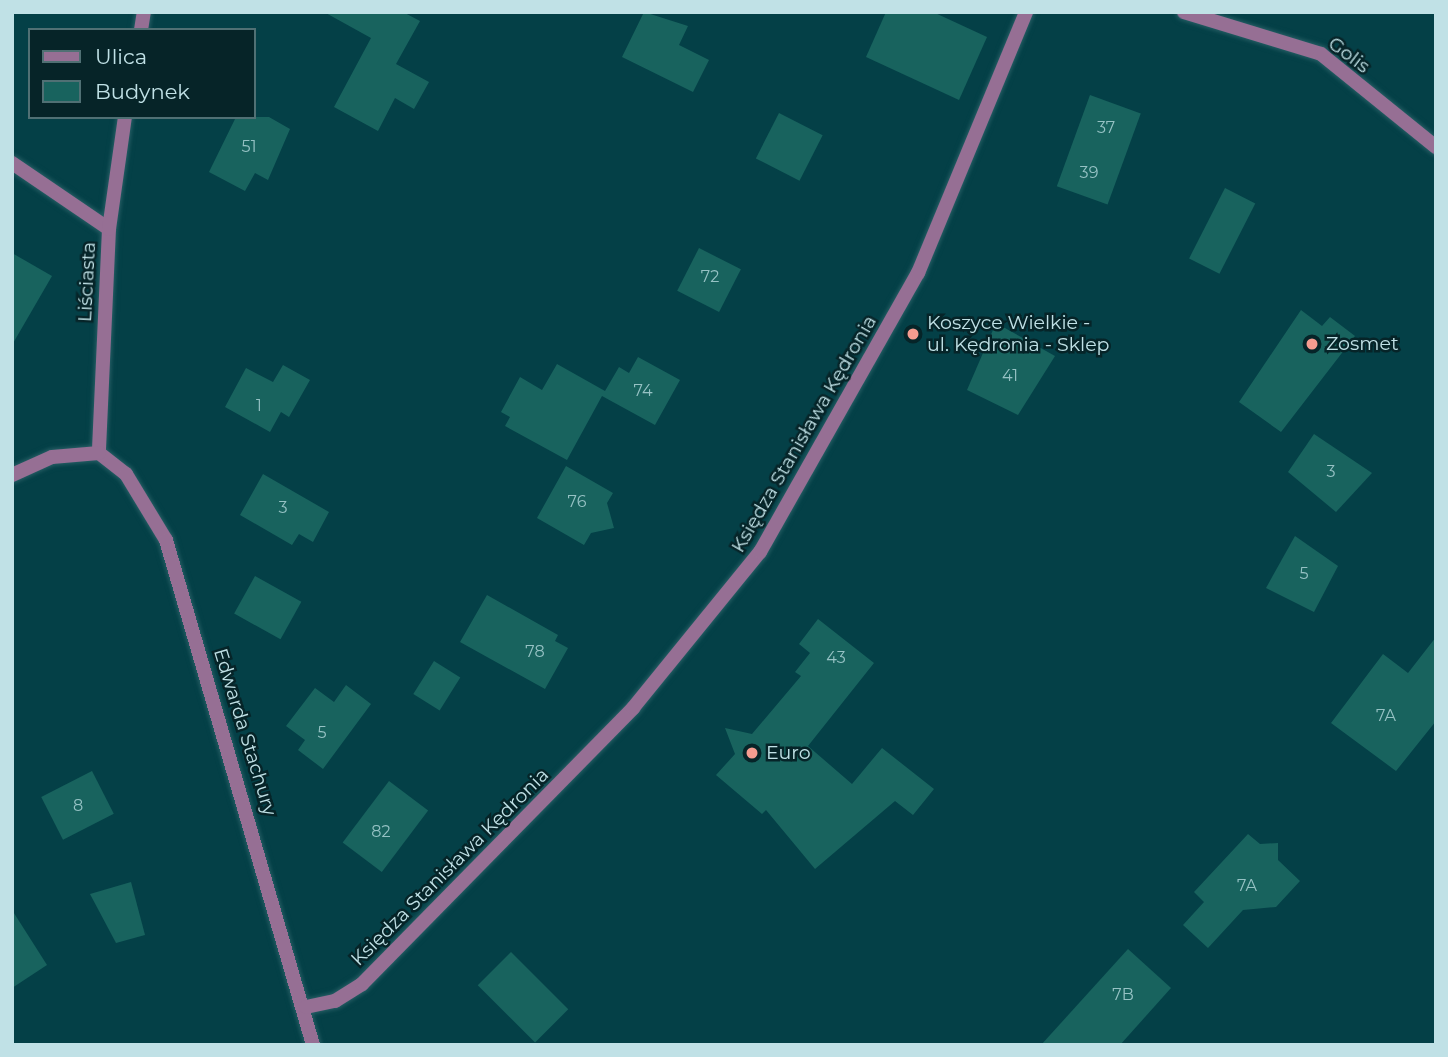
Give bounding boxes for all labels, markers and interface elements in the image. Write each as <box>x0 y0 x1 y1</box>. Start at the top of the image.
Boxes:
legend <box>28 28 256 119</box>
street label: Golis <box>1324 32 1374 78</box>
text: Ulica <box>95 44 147 69</box>
text: Budynek <box>95 79 190 104</box>
house number: 37 <box>1097 118 1115 138</box>
house number: 51 <box>242 137 256 157</box>
house number: 39 <box>1080 163 1098 183</box>
street label: Liściasta <box>74 241 100 323</box>
house number: 72 <box>701 267 719 287</box>
street label: Księdza Stanisława Kędronia <box>727 311 881 557</box>
place label: Koszyce Wielkie - ul. Kędronia - Sklep <box>927 312 1109 356</box>
marker: Koszyce Wielkie - ul. Kędronia - Sklep <box>905 326 921 342</box>
place label: Zosmet <box>1326 333 1399 355</box>
marker: Zosmet <box>1304 336 1320 352</box>
house number: 41 <box>1002 366 1018 386</box>
house number: 74 <box>634 381 652 401</box>
house number: 1 <box>256 396 262 416</box>
house number: 3 <box>1326 462 1336 482</box>
house number: 76 <box>568 492 586 512</box>
house number: 3 <box>278 498 288 518</box>
house number: 5 <box>1299 564 1309 584</box>
house number: 78 <box>525 642 545 662</box>
street label: Edwarda Stachury <box>209 646 281 818</box>
house number: 43 <box>826 648 846 668</box>
house number: 7A <box>1376 706 1396 726</box>
house number: 5 <box>317 723 327 743</box>
place label: Euro <box>766 742 811 764</box>
marker: Euro <box>744 745 760 761</box>
street label: Księdza Stanisława Kędronia <box>346 763 554 971</box>
house number: 8 <box>73 796 83 816</box>
house number: 82 <box>371 822 391 842</box>
house number: 7A <box>1237 876 1257 896</box>
house number: 7B <box>1112 985 1134 1005</box>

